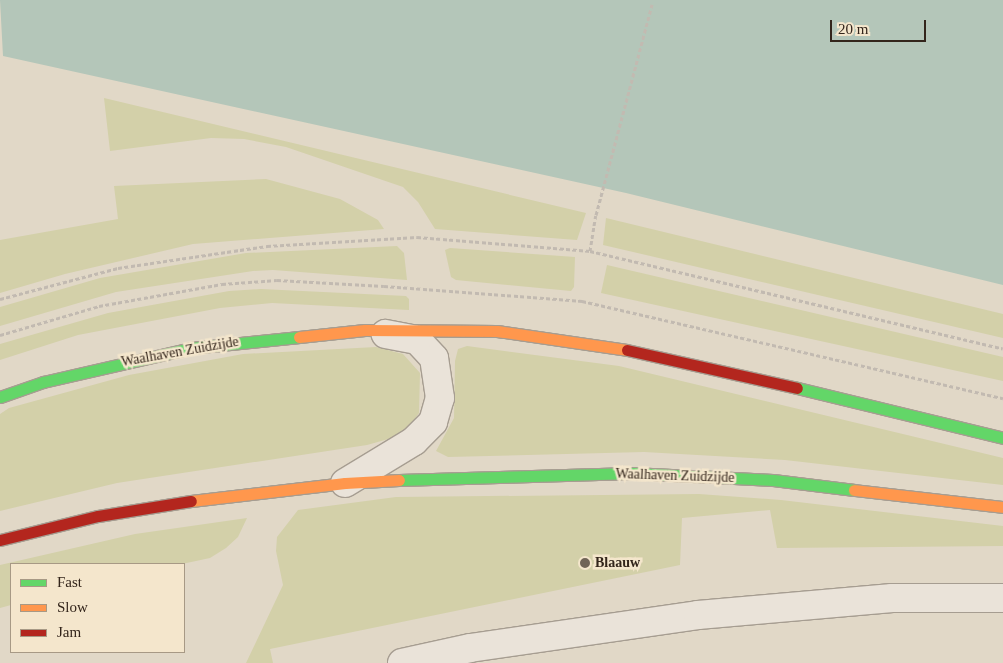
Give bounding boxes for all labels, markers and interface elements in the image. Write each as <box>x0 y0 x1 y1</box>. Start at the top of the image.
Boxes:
scale bar <box>833 10 929 42</box>
text: 20 m <box>838 21 868 37</box>
street label: Waalhaven Zuidzijde <box>120 333 240 371</box>
street label: Waalhaven Zuidzijde <box>615 466 735 486</box>
place label: Blaauw <box>595 555 640 571</box>
marker: Blaauw <box>579 557 591 569</box>
legend <box>10 563 185 653</box>
text: Fast <box>57 574 82 590</box>
text: Slow <box>57 599 88 615</box>
text: Jam <box>57 624 81 640</box>

